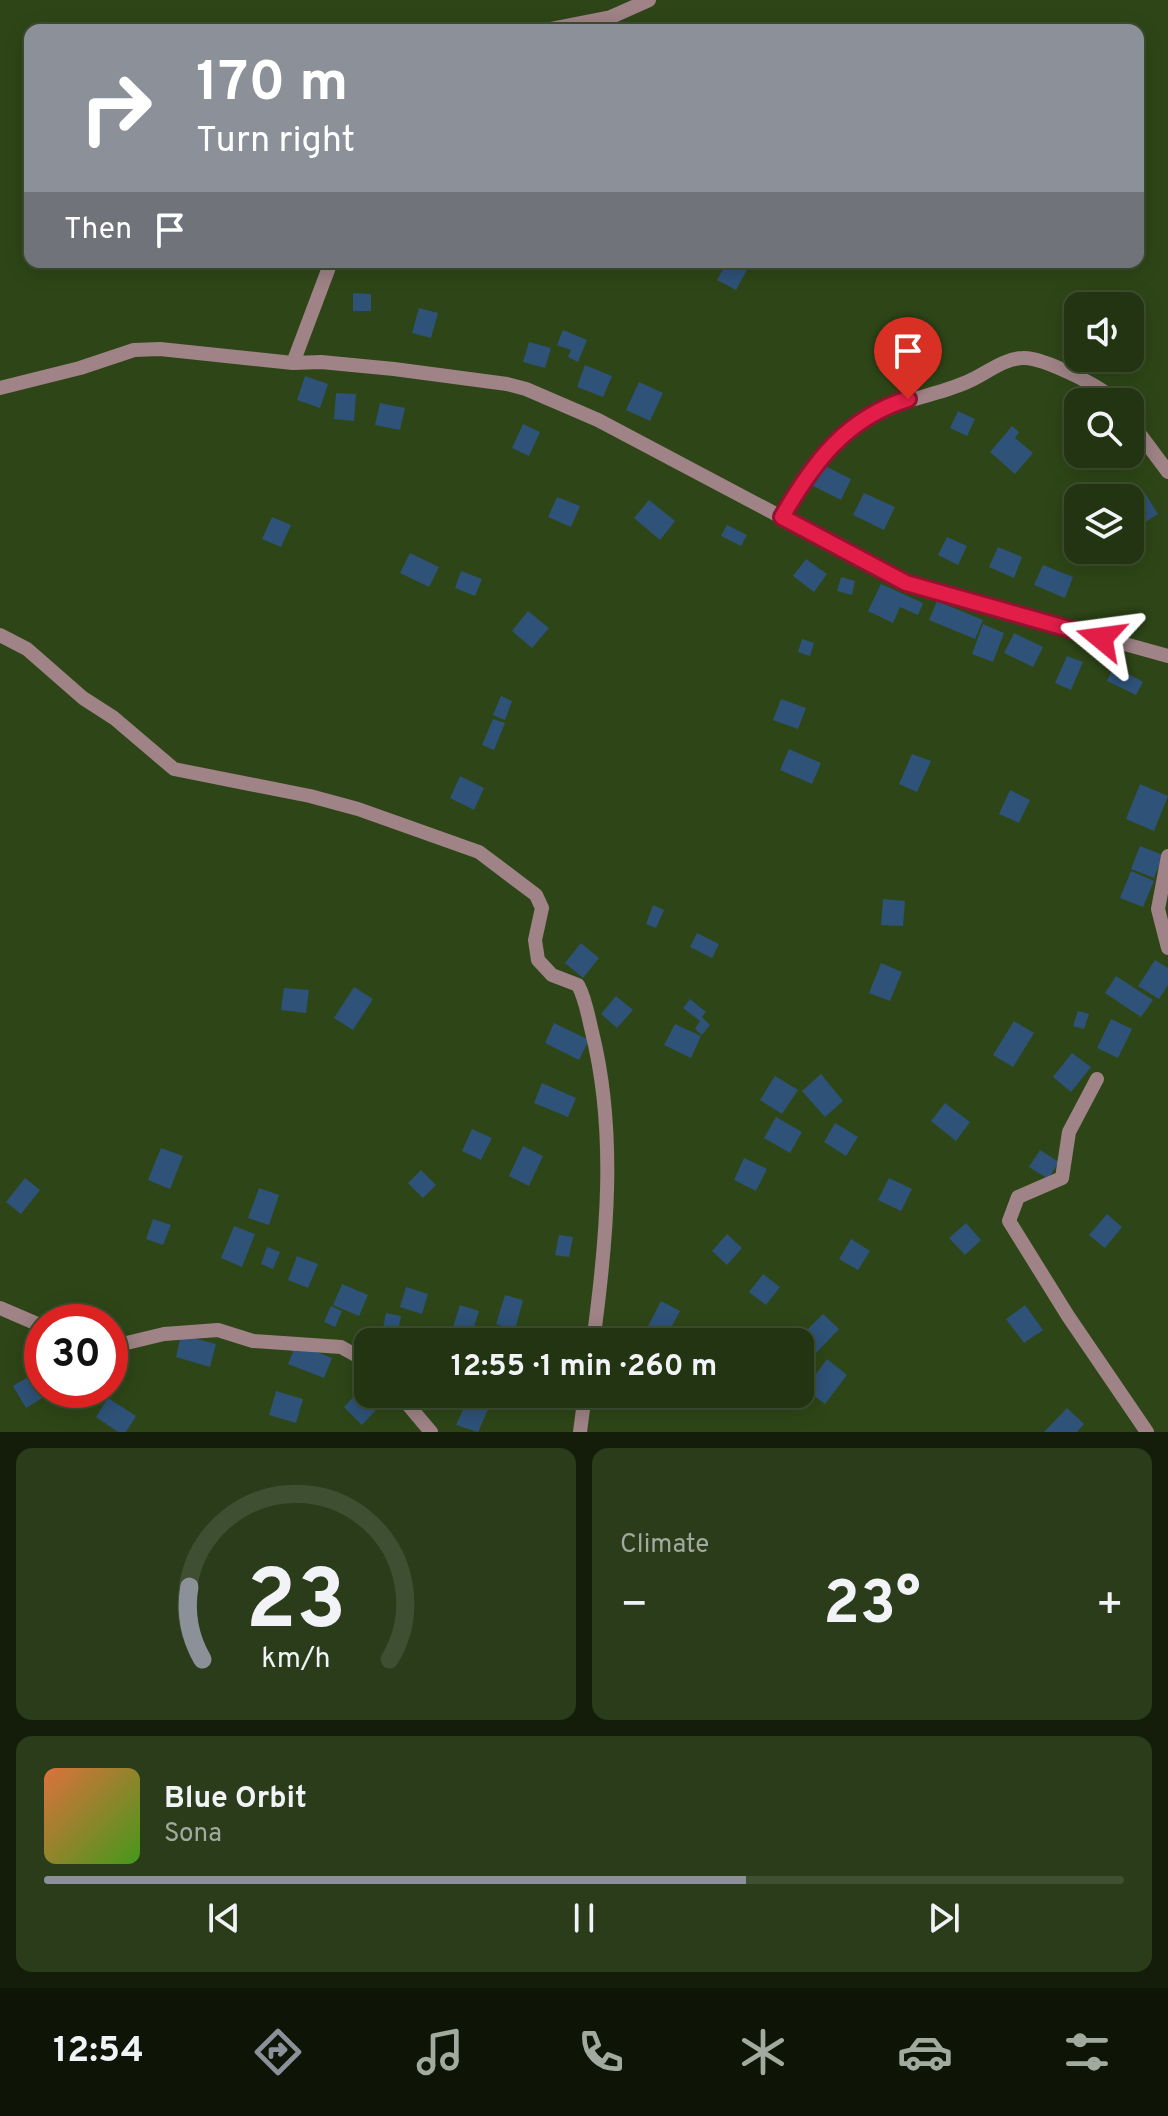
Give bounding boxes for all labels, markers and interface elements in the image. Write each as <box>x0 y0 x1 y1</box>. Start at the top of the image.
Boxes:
text: 170 m <box>196 50 348 120</box>
icon: right <box>64 56 168 160</box>
text: Turn right <box>196 119 355 165</box>
icon: arrive <box>148 208 192 252</box>
text: Then <box>64 212 132 249</box>
map controls <box>1064 292 1144 564</box>
button: sound <box>1064 292 1144 372</box>
pin <box>874 317 942 399</box>
icon: arrive <box>886 329 930 373</box>
button: search <box>1064 388 1144 468</box>
button: layers <box>1064 484 1144 564</box>
position arrow <box>1059 596 1143 680</box>
speed limit sign: 30 <box>24 1304 128 1408</box>
text: 12:55 · 1 min · 260 m <box>451 1349 717 1386</box>
text: Climate <box>620 1529 709 1562</box>
text: 23 <box>246 1553 346 1658</box>
text: 23° <box>823 1569 921 1645</box>
text: − <box>620 1579 648 1635</box>
text: + <box>1096 1579 1124 1635</box>
text: km/h <box>261 1642 331 1678</box>
text: Blue Orbit <box>164 1781 307 1818</box>
text: Sona <box>164 1818 222 1851</box>
icon: previous <box>202 1896 246 1940</box>
icon: pause <box>562 1896 606 1940</box>
icon: next <box>922 1896 966 1940</box>
icon: directions <box>250 2024 306 2080</box>
icon: music <box>412 2024 468 2080</box>
icon: phone <box>573 2024 629 2080</box>
icon: climate <box>735 2024 791 2080</box>
icon: car <box>897 2024 953 2080</box>
icon: filters <box>1059 2024 1115 2080</box>
text: 12:54 <box>53 2029 144 2075</box>

